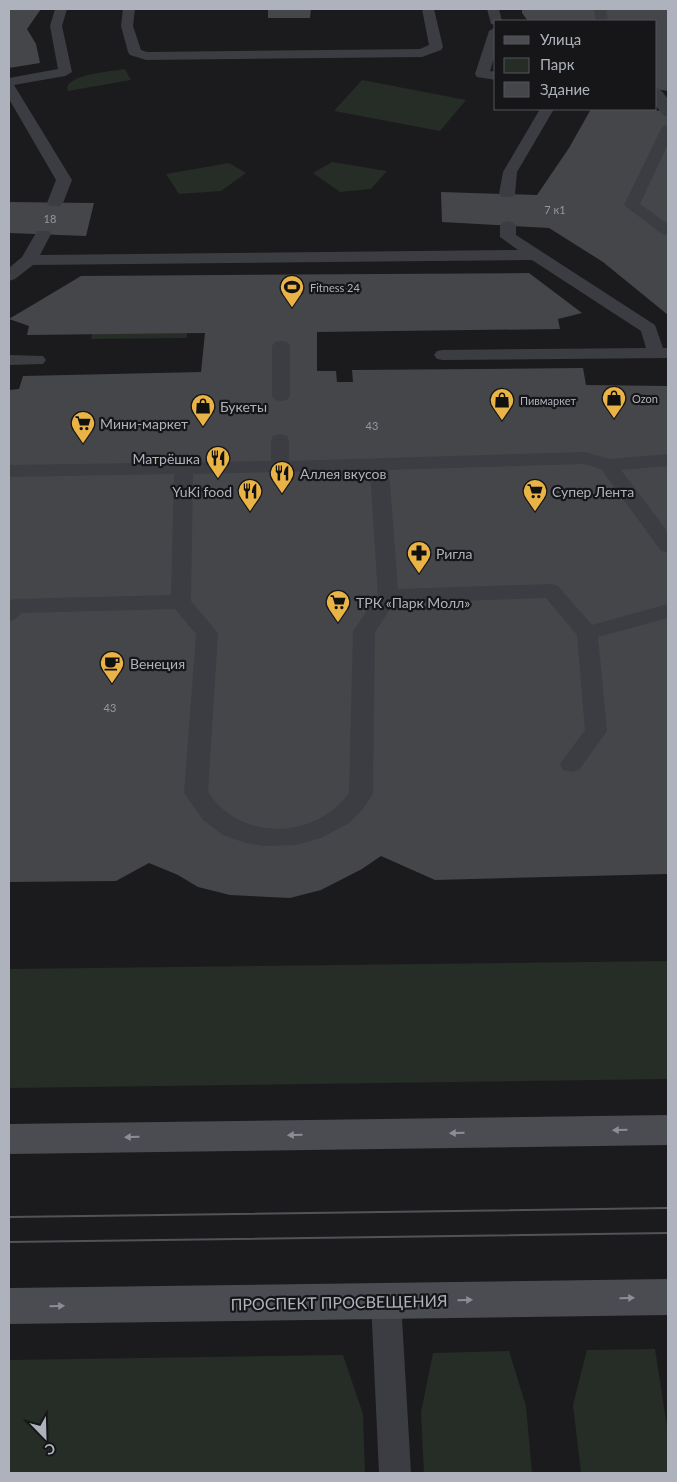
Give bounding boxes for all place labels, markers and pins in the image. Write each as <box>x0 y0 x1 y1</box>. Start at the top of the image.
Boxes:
sports icon: Fitness 24 <box>279 274 305 308</box>
place label: Fitness 24 <box>310 281 360 294</box>
shop icon: Ozon <box>601 385 627 419</box>
shop icon: Пивмаркет <box>489 387 515 421</box>
place label: Ozon <box>632 392 658 405</box>
shop icon: Букеты <box>190 393 216 427</box>
place label: Пивмаркет <box>520 394 576 407</box>
place label: Букеты <box>220 398 267 415</box>
supermarket icon: Мини-маркет <box>70 410 96 444</box>
place label: Мини-маркет <box>100 415 188 432</box>
restaurant icon: Матрёшка <box>205 445 231 479</box>
place label: Матрёшка <box>132 450 200 467</box>
restaurant icon: Аллея вкусов <box>269 460 295 494</box>
place label: Аллея вкусов <box>300 465 387 482</box>
restaurant icon: YuKi food <box>237 478 263 512</box>
supermarket icon: Супер Лента <box>522 478 548 512</box>
place label: YuKi food <box>172 483 232 500</box>
place label: Супер Лента <box>552 483 634 500</box>
pharmacy icon: Ригла <box>406 540 432 574</box>
place label: Ригла <box>436 545 472 562</box>
supermarket icon: ТРК «Парк Молл» <box>325 589 351 623</box>
place label: ТРК «Парк Молл» <box>356 594 470 611</box>
cafe icon: Венеция <box>99 650 125 684</box>
place label: Венеция <box>130 655 185 672</box>

